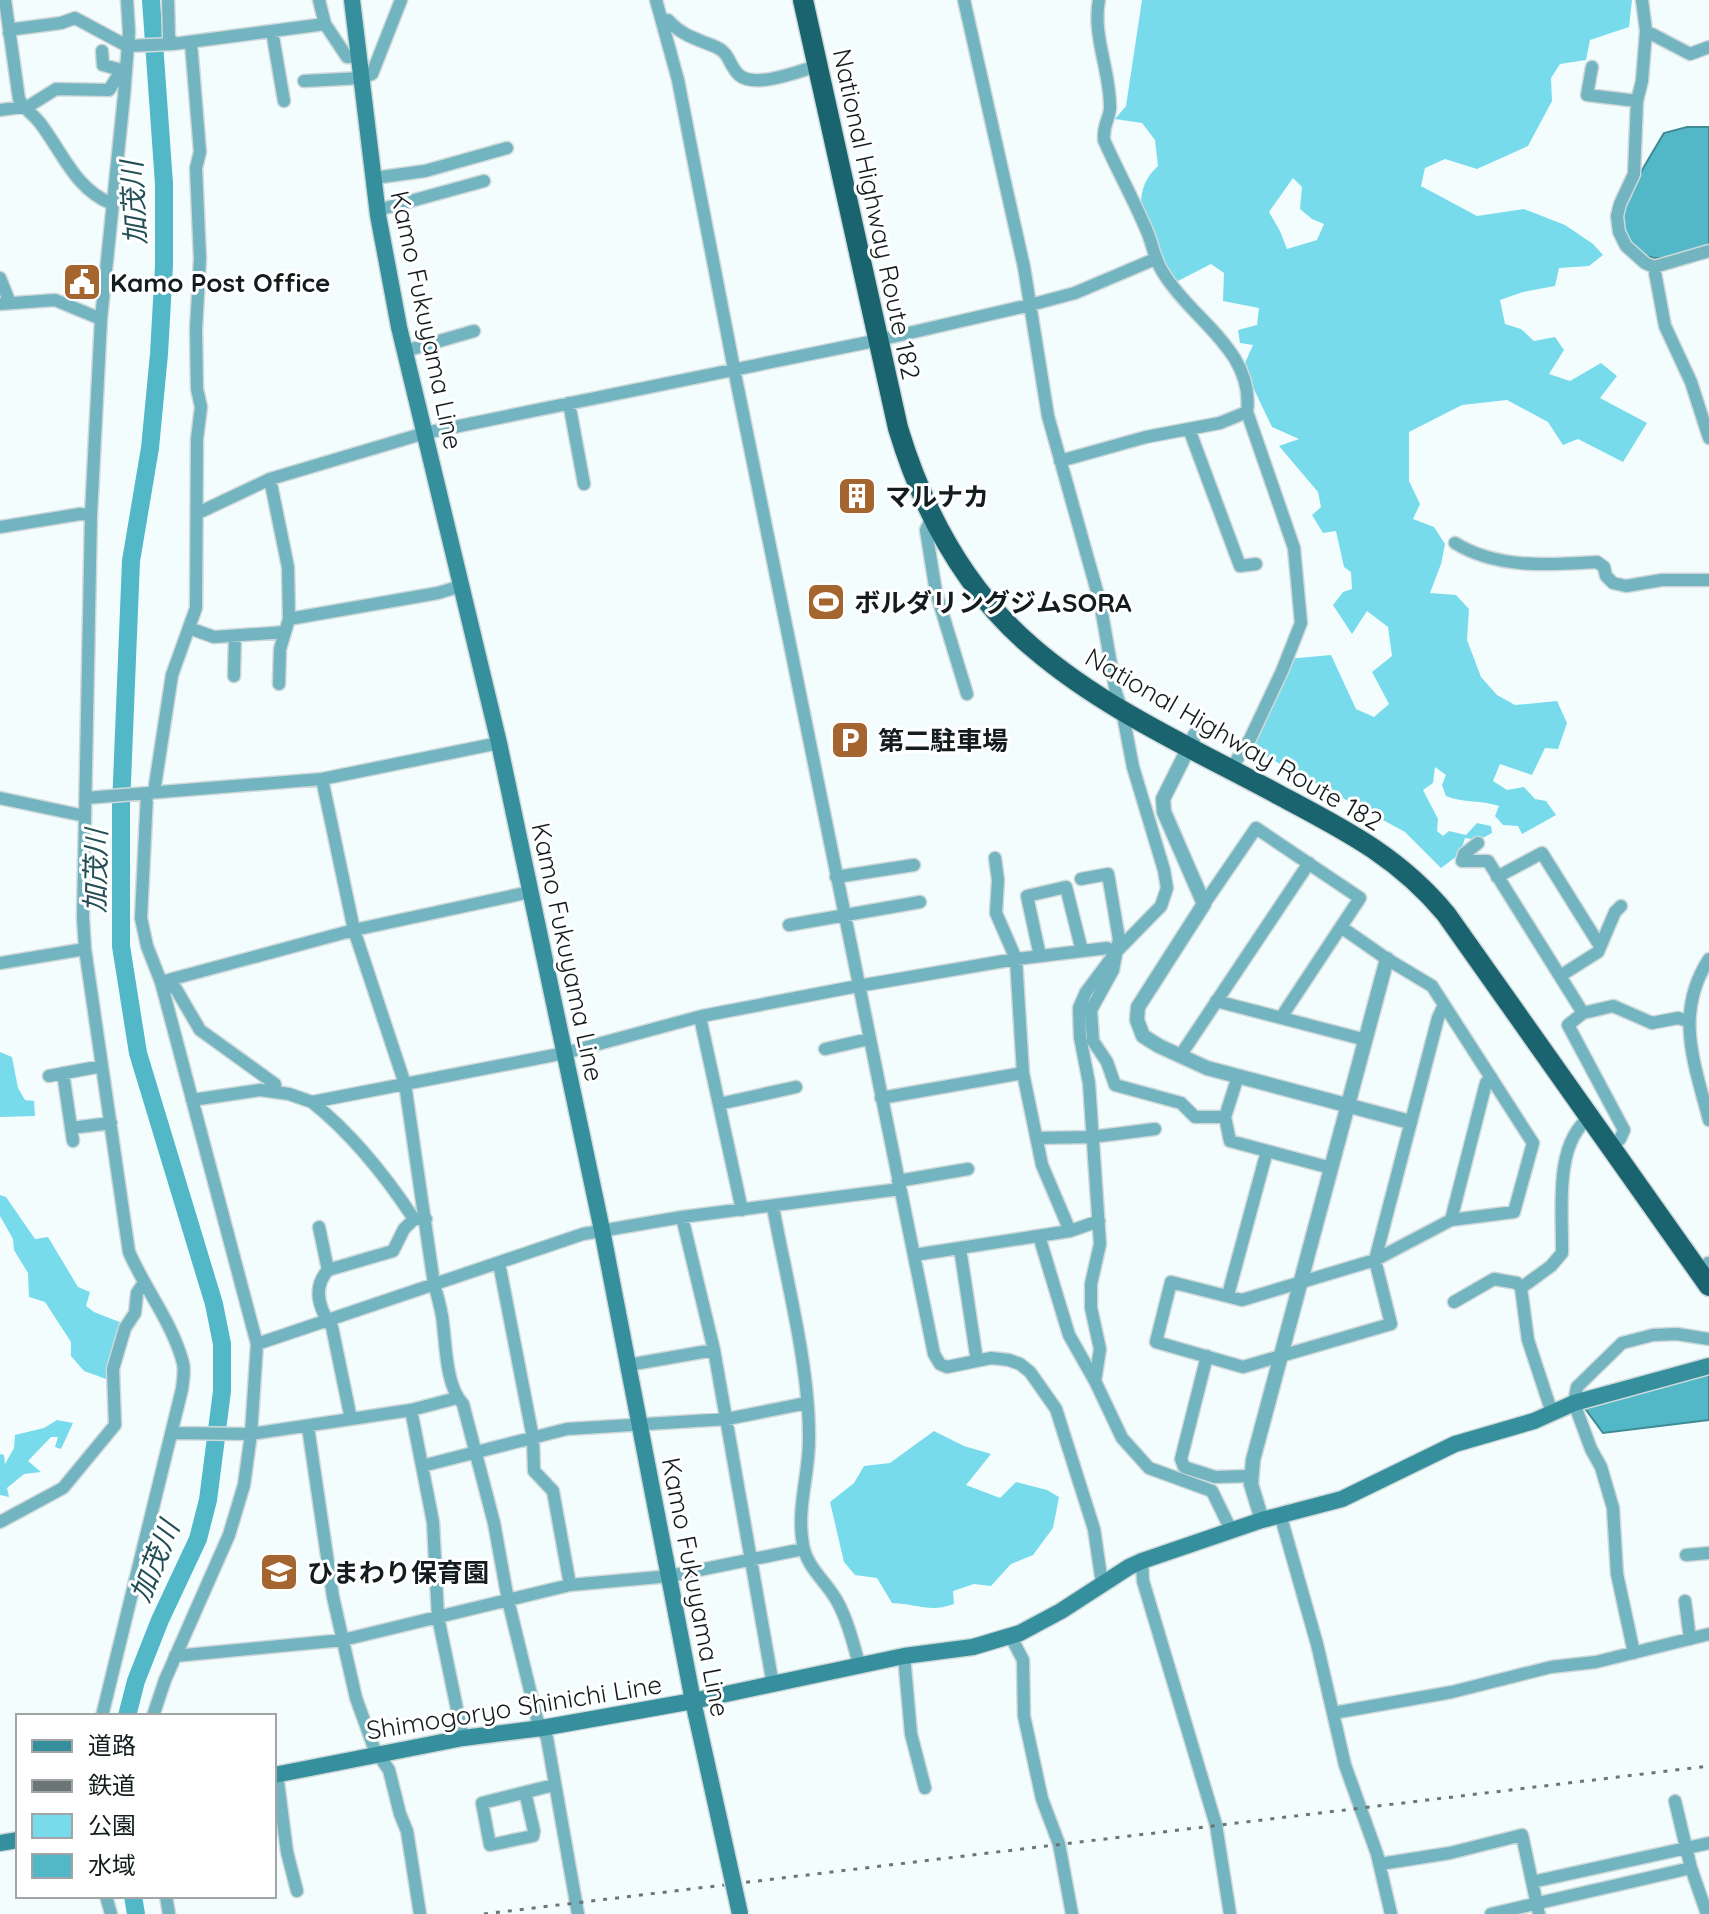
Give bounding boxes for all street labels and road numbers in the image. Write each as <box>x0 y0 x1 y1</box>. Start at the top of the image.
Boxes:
street label: National Highway Route 182 <box>826 45 928 383</box>
street label: Kamo Fukuyama Line <box>383 188 471 452</box>
street label: National Highway Route 182 <box>1080 640 1388 838</box>
street label: Kamo Fukuyama Line <box>524 820 612 1084</box>
street label: Kamo Fukuyama Line <box>655 1454 737 1720</box>
street label: Shimogoryo Shinichi Line <box>364 1667 664 1747</box>

